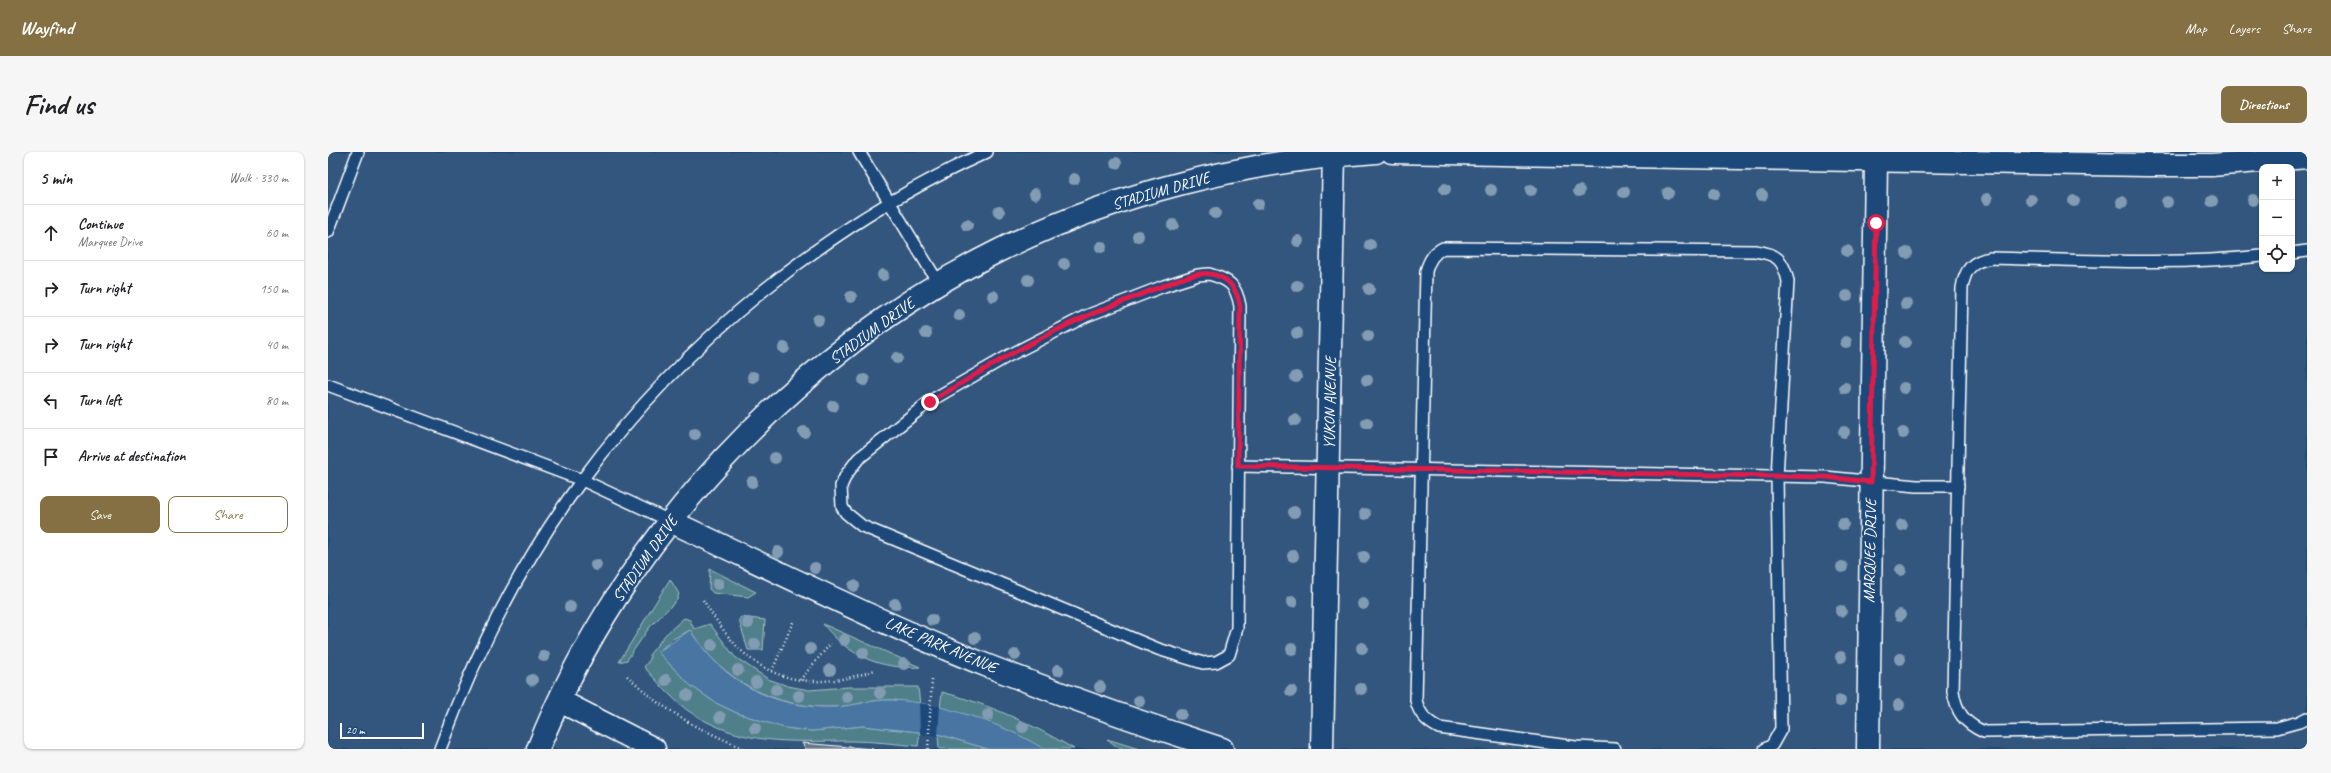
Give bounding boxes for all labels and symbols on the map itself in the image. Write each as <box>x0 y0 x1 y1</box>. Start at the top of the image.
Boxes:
street label: STADIUM DRIVE <box>1110 167 1214 214</box>
route start <box>1867 214 1885 232</box>
street label: STADIUM DRIVE <box>825 292 920 369</box>
street label: YUKON AVENUE <box>1319 354 1341 449</box>
route end <box>921 393 939 411</box>
street label: MARQUEE DRIVE <box>1859 497 1881 603</box>
street label: STADIUM DRIVE <box>608 510 683 606</box>
street label: LAKE PARK AVENUE <box>882 612 1002 679</box>
scale bar <box>340 721 424 740</box>

